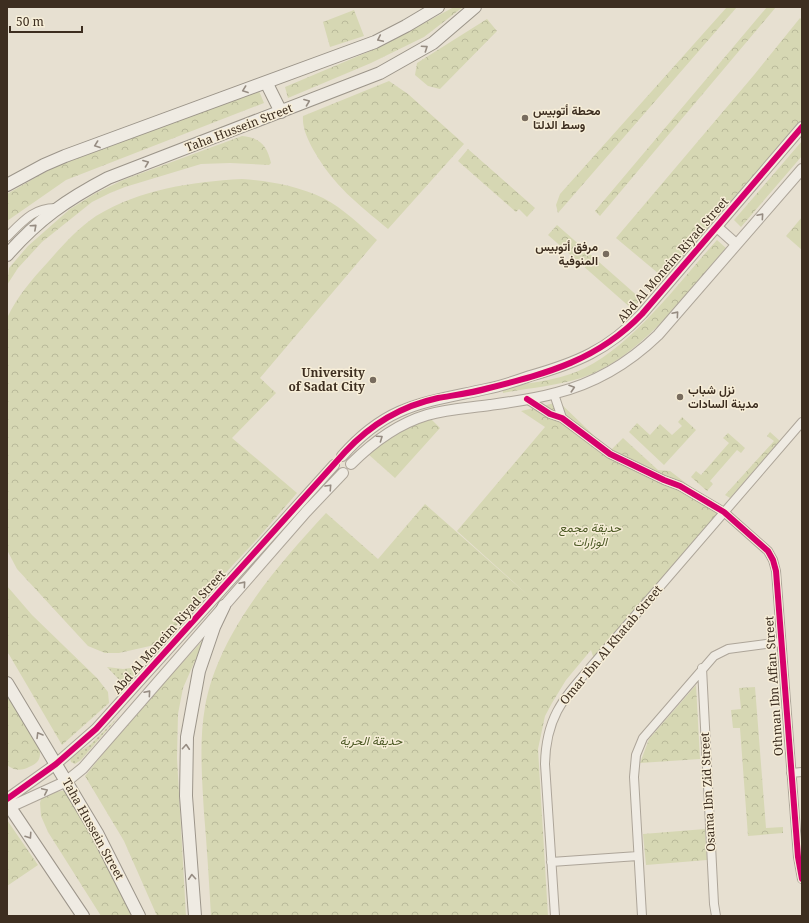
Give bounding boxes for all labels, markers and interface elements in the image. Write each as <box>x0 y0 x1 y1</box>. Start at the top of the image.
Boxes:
scale bar <box>10 8 82 34</box>
text: 50 m <box>16 13 44 30</box>
one-way arrow <box>376 34 384 42</box>
one-way arrow <box>421 45 428 53</box>
one-way arrow <box>242 86 249 94</box>
one-way arrow <box>304 98 311 106</box>
street label: Taha Hussein Street <box>183 99 295 156</box>
place label: محطة أتوبيس وسط الدلتا <box>533 102 601 133</box>
marker: محطة أتوبيس وسط الدلتا <box>520 113 530 123</box>
one-way arrow <box>93 141 100 149</box>
one-way arrow <box>143 160 150 168</box>
street label: Abd Al Moneim Riyad Street <box>613 193 732 326</box>
one-way arrow <box>757 213 764 220</box>
one-way arrow <box>29 224 37 231</box>
place label: مرفق أتوبيس المنوفية <box>535 238 598 269</box>
marker: مرفق أتوبيس المنوفية <box>601 249 611 259</box>
one-way arrow <box>672 311 679 319</box>
place label: University of Sadat City <box>288 364 365 395</box>
marker: University of Sadat City <box>368 375 378 385</box>
place label: نزل شباب مدينة السادات <box>688 381 759 412</box>
one-way arrow <box>568 384 575 393</box>
marker: نزل شباب مدينة السادات <box>675 392 685 402</box>
one-way arrow <box>376 436 383 443</box>
one-way arrow <box>324 484 332 492</box>
park label: حديقة مجمع الوزارات <box>559 519 622 550</box>
street label: Abd Al Moneim Riyad Street <box>108 566 229 697</box>
street label: Omar Ibn Al Khatab Street <box>555 581 666 708</box>
one-way arrow <box>238 582 245 589</box>
street label: Othman Ibn Affan Street <box>760 615 787 757</box>
one-way arrow <box>144 690 151 698</box>
one-way arrow <box>36 732 43 739</box>
park label: حديقة الحرية <box>340 732 403 749</box>
street label: Osama Ibn Zid Street <box>696 732 719 852</box>
one-way arrow <box>182 744 191 750</box>
street label: Taha Hussein Street <box>58 775 128 883</box>
one-way arrow <box>41 788 49 796</box>
one-way arrow <box>24 831 31 838</box>
one-way arrow <box>188 874 197 880</box>

